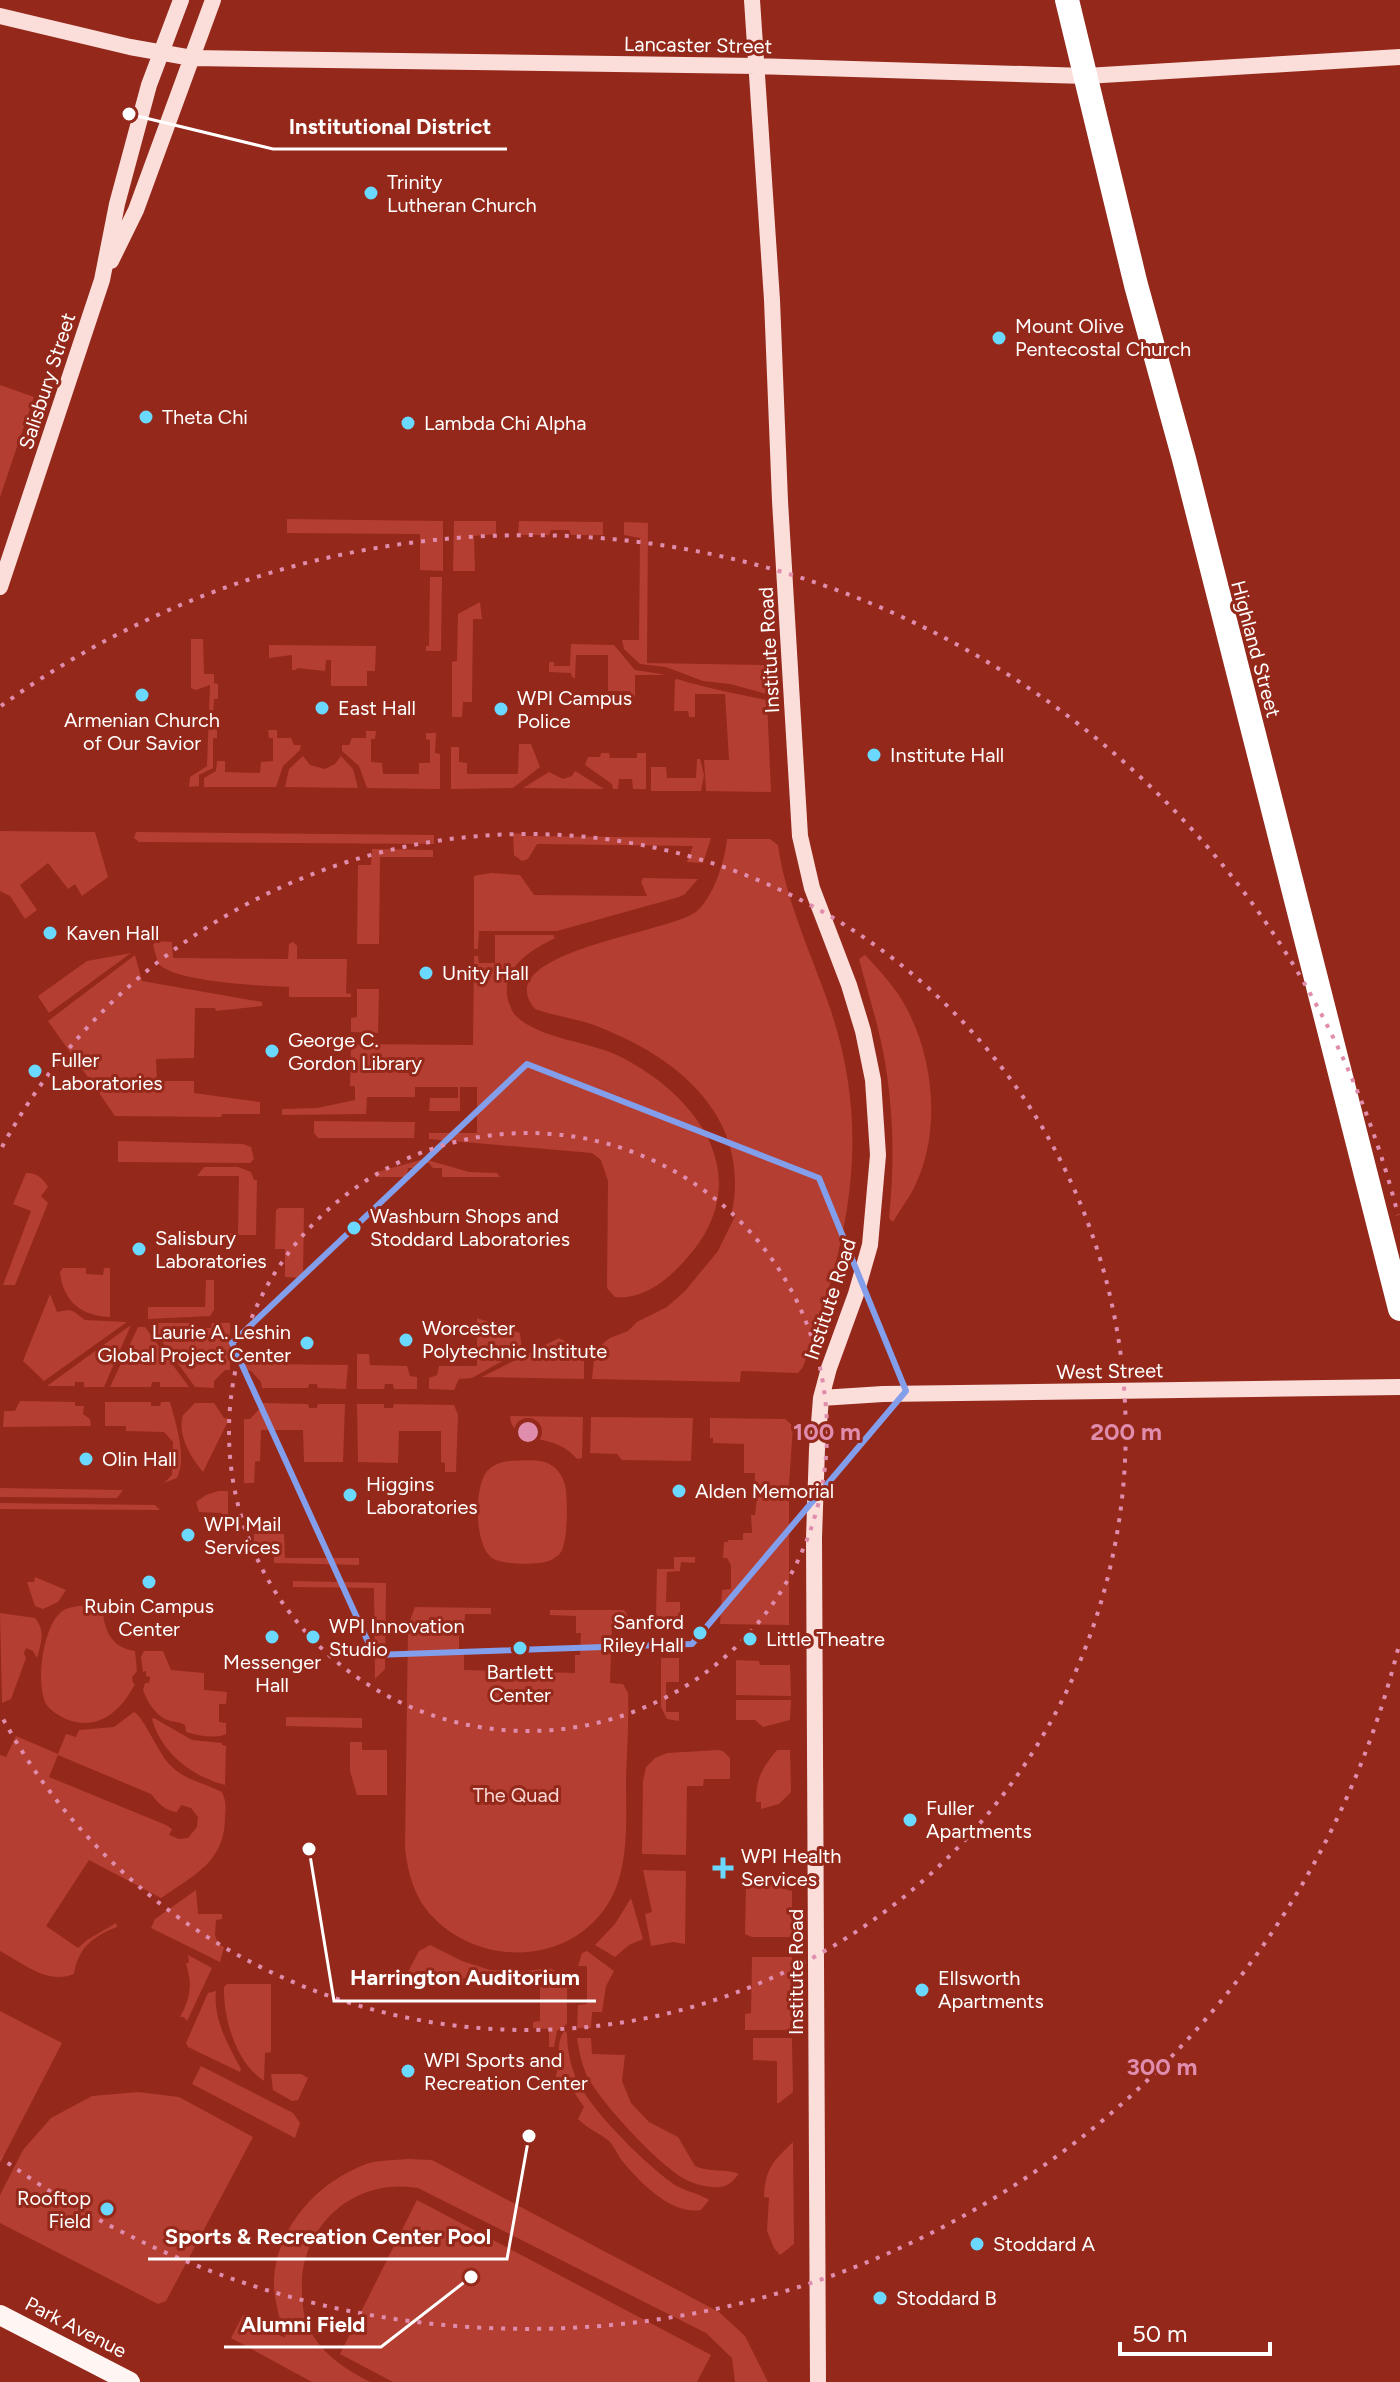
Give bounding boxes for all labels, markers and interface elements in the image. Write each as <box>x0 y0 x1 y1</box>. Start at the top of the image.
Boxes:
street label: Lancaster Street <box>624 32 772 58</box>
callout: Institutional District <box>273 103 507 149</box>
text: Institutional District <box>289 113 491 140</box>
place label: Trinity Lutheran Church <box>387 170 537 217</box>
marker: Trinity Lutheran Church <box>362 184 380 202</box>
street label: Salisbury Street <box>14 310 80 452</box>
place label: Mount Olive Pentecostal Church <box>1015 314 1191 361</box>
marker: Mount Olive Pentecostal Church <box>990 329 1008 347</box>
place label: Theta Chi <box>162 405 248 429</box>
marker: Theta Chi <box>137 408 155 426</box>
place label: Lambda Chi Alpha <box>424 411 586 435</box>
marker: Lambda Chi Alpha <box>399 414 417 432</box>
street label: Highland Street <box>1226 578 1286 720</box>
street label: Institute Road <box>754 586 784 714</box>
marker: Armenian Church of Our Savior <box>133 686 151 704</box>
place label: WPI Campus Police <box>517 686 632 733</box>
place label: East Hall <box>338 696 416 720</box>
marker: East Hall <box>313 699 331 717</box>
marker: WPI Campus Police <box>492 700 510 718</box>
place label: Armenian Church of Our Savior <box>64 708 220 755</box>
place label: Institute Hall <box>890 743 1004 767</box>
marker: Institute Hall <box>865 746 883 764</box>
place label: Kaven Hall <box>66 921 159 945</box>
marker: Kaven Hall <box>41 924 59 942</box>
place label: Unity Hall <box>442 961 529 985</box>
marker: Unity Hall <box>417 964 435 982</box>
place label: George C. Gordon Library <box>288 1028 422 1075</box>
marker: George C. Gordon Library <box>263 1042 281 1060</box>
place label: Fuller Laboratories <box>51 1048 163 1095</box>
marker: Fuller Laboratories <box>26 1062 44 1080</box>
place label: Washburn Shops and Stoddard Laboratories <box>370 1204 570 1251</box>
marker: Washburn Shops and Stoddard Laboratories <box>345 1219 363 1237</box>
place label: Salisbury Laboratories <box>155 1226 267 1273</box>
street label: Institute Road <box>799 1235 861 1363</box>
marker: Salisbury Laboratories <box>130 1240 148 1258</box>
place label: Worcester Polytechnic Institute <box>422 1316 607 1363</box>
place label: Laurie A. Leshin Global Project Center <box>97 1320 291 1367</box>
marker: Worcester Polytechnic Institute <box>397 1331 415 1349</box>
marker: Laurie A. Leshin Global Project Center <box>298 1334 316 1352</box>
street label: West Street <box>1056 1358 1164 1384</box>
text: 100 m <box>793 1417 861 1446</box>
text: 200 m <box>1090 1417 1162 1446</box>
centre of rings <box>514 1418 542 1446</box>
place label: Olin Hall <box>102 1447 177 1471</box>
marker: Olin Hall <box>77 1450 95 1468</box>
place label: Higgins Laboratories <box>366 1472 478 1519</box>
place label: Alden Memorial <box>695 1479 834 1503</box>
marker: Alden Memorial <box>670 1482 688 1500</box>
marker: Higgins Laboratories <box>341 1486 359 1504</box>
place label: WPI Mail Services <box>204 1512 281 1559</box>
marker: WPI Mail Services <box>179 1526 197 1544</box>
marker: Rubin Campus Center <box>140 1573 158 1591</box>
place label: Rubin Campus Center <box>84 1594 214 1641</box>
place label: Sanford Riley Hall <box>602 1610 684 1657</box>
place label: WPI Innovation Studio <box>329 1614 465 1661</box>
marker: Sanford Riley Hall <box>691 1624 709 1642</box>
place label: Little Theatre <box>766 1627 885 1651</box>
marker: Messenger Hall <box>263 1628 281 1646</box>
marker: WPI Innovation Studio <box>304 1628 322 1646</box>
marker: Little Theatre <box>741 1630 759 1648</box>
marker: Bartlett Center <box>511 1639 529 1657</box>
place label: Messenger Hall <box>223 1650 321 1697</box>
place label: Bartlett Center <box>486 1660 554 1707</box>
park label: The Quad <box>473 1783 559 1807</box>
place label: Fuller Apartments <box>926 1796 1032 1843</box>
marker: Fuller Apartments <box>901 1811 919 1829</box>
place label: WPI Health Services <box>741 1844 841 1891</box>
marker: WPI Health Services <box>712 1857 734 1879</box>
street label: Institute Road <box>784 1909 808 2035</box>
callout: Harrington Auditorium <box>334 1955 596 2001</box>
text: Harrington Auditorium <box>350 1964 580 1991</box>
place label: Ellsworth Apartments <box>938 1966 1044 2013</box>
marker: Ellsworth Apartments <box>913 1981 931 1999</box>
place label: WPI Sports and Recreation Center <box>424 2048 588 2095</box>
text: 300 m <box>1126 2052 1198 2081</box>
marker: WPI Sports and Recreation Center <box>399 2062 417 2080</box>
place label: Rooftop Field <box>17 2186 91 2233</box>
marker: Rooftop Field <box>98 2200 116 2218</box>
callout: Sports & Recreation Center Pool <box>148 2213 507 2259</box>
text: Sports & Recreation Center Pool <box>165 2223 491 2250</box>
place label: Stoddard A <box>993 2232 1095 2256</box>
marker: Stoddard A <box>968 2235 986 2253</box>
place label: Stoddard B <box>896 2286 997 2310</box>
marker: Stoddard B <box>871 2289 889 2307</box>
street label: Park Avenue <box>21 2291 131 2363</box>
callout: Alumni Field <box>224 2301 381 2347</box>
scale bar <box>1120 2306 1270 2356</box>
text: Alumni Field <box>241 2311 365 2338</box>
text: 50 m <box>1132 2319 1188 2348</box>

